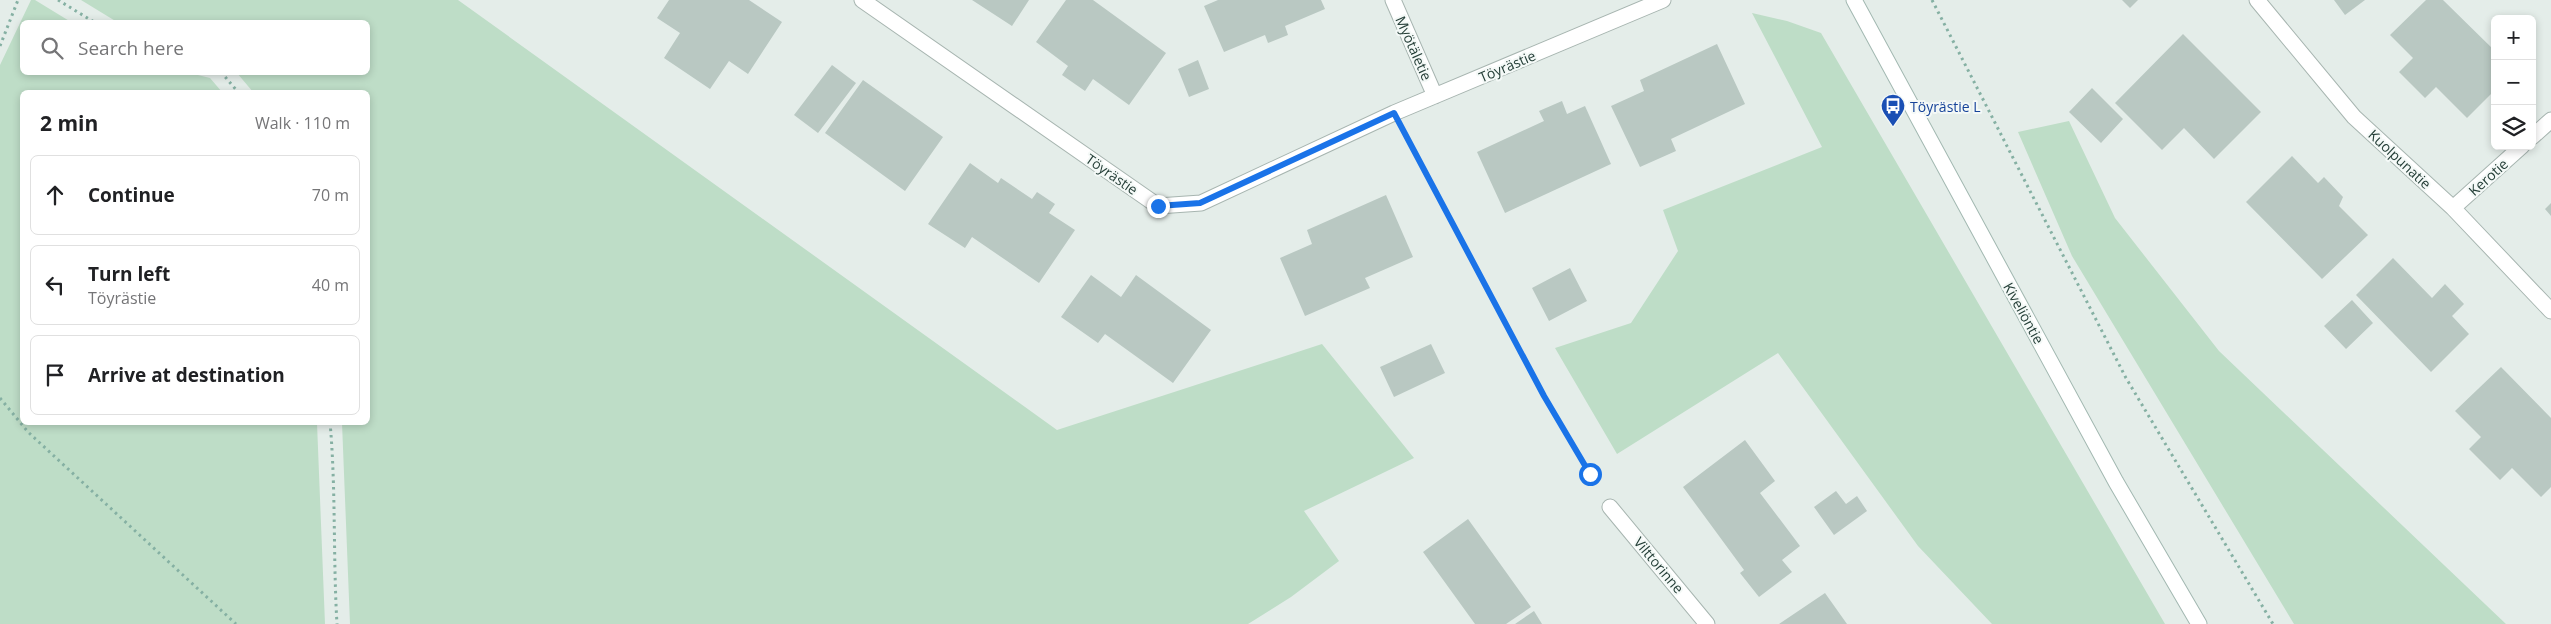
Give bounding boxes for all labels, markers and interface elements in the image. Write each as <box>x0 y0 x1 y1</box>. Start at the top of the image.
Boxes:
street label: Myötäletie <box>1391 13 1437 83</box>
map controls <box>2491 15 2536 150</box>
button: + <box>2491 15 2536 60</box>
search box <box>20 20 370 75</box>
icon: search <box>38 34 66 62</box>
text: Search here <box>78 35 184 61</box>
street label: Töyrästie <box>1476 46 1538 86</box>
button: − <box>2491 60 2536 105</box>
bus stop icon: Töyrästie L <box>1880 93 1906 127</box>
place label: Töyrästie L <box>1910 97 1981 116</box>
button: layers <box>2491 105 2536 150</box>
text: 2 min <box>40 109 98 137</box>
text: Walk · 110 m <box>255 112 350 134</box>
street label: Kuolpunatie <box>2365 125 2435 193</box>
street label: Töyrästie <box>1082 149 1142 199</box>
street label: Kerotie <box>2464 154 2512 200</box>
icon: ahead <box>41 181 69 209</box>
text: Continue <box>88 182 175 208</box>
text: 70 m <box>312 184 349 206</box>
route end <box>1147 195 1170 218</box>
text: Turn left <box>88 261 170 287</box>
icon: left <box>41 271 69 299</box>
text: 40 m <box>312 274 349 296</box>
street label: Kiveliöntie <box>1999 279 2049 347</box>
text: Töyrästie <box>88 287 156 309</box>
icon: arrive <box>41 361 69 389</box>
text: Arrive at destination <box>88 362 285 388</box>
route start <box>1579 463 1602 486</box>
street label: Vilttorinne <box>1630 533 1688 597</box>

